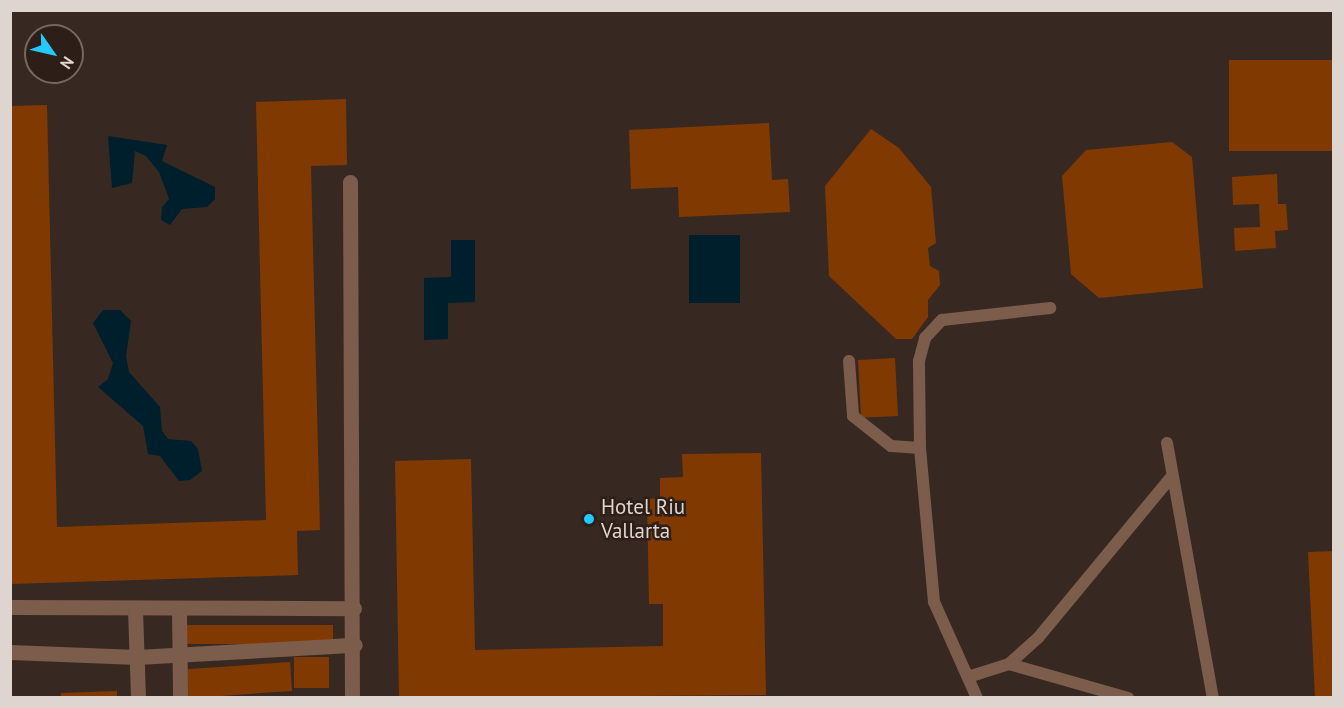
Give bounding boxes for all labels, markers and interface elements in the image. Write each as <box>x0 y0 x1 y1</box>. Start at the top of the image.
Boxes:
north arrow <box>24 24 84 84</box>
text: N <box>56 53 78 73</box>
place label: Hotel Riu Vallarta <box>601 494 685 544</box>
marker: Hotel Riu Vallarta <box>582 512 596 526</box>

